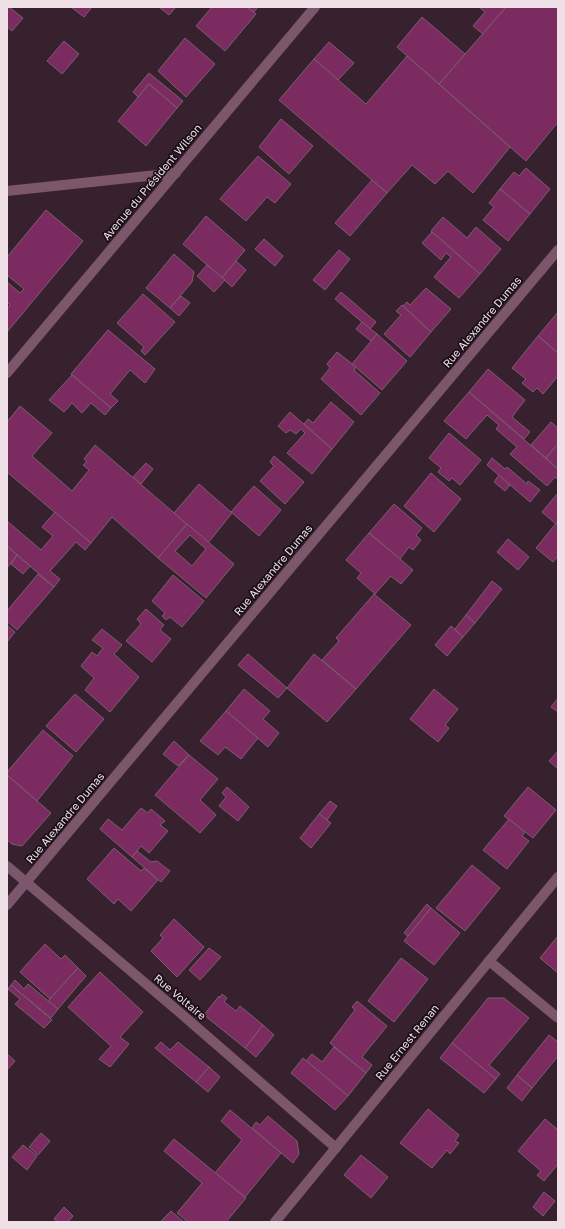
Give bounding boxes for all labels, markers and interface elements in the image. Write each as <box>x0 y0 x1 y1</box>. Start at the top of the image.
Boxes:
street label: Avenue du Président Wilson <box>99 121 204 242</box>
street label: Rue Alexandre Dumas <box>440 273 524 370</box>
street label: Rue Alexandre Dumas <box>231 521 315 618</box>
street label: Rue Alexandre Dumas <box>23 769 107 866</box>
street label: Rue Voltaire <box>152 971 209 1022</box>
street label: Rue Ernest Renan <box>372 1001 441 1082</box>

